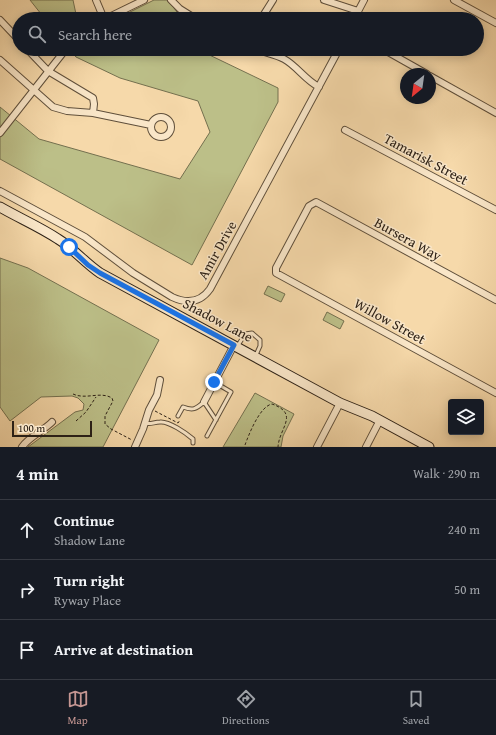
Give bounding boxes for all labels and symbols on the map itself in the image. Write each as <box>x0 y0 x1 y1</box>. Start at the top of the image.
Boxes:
north arrow <box>400 68 436 104</box>
street label: Tamarisk Street <box>380 128 472 190</box>
street label: Bursera Way <box>371 212 445 266</box>
street label: Amir Drive <box>193 217 241 283</box>
route start <box>60 238 78 256</box>
street label: Shadow Lane <box>179 293 257 347</box>
street label: Willow Street <box>351 293 429 349</box>
route end <box>205 373 223 391</box>
scale bar <box>12 419 92 438</box>

